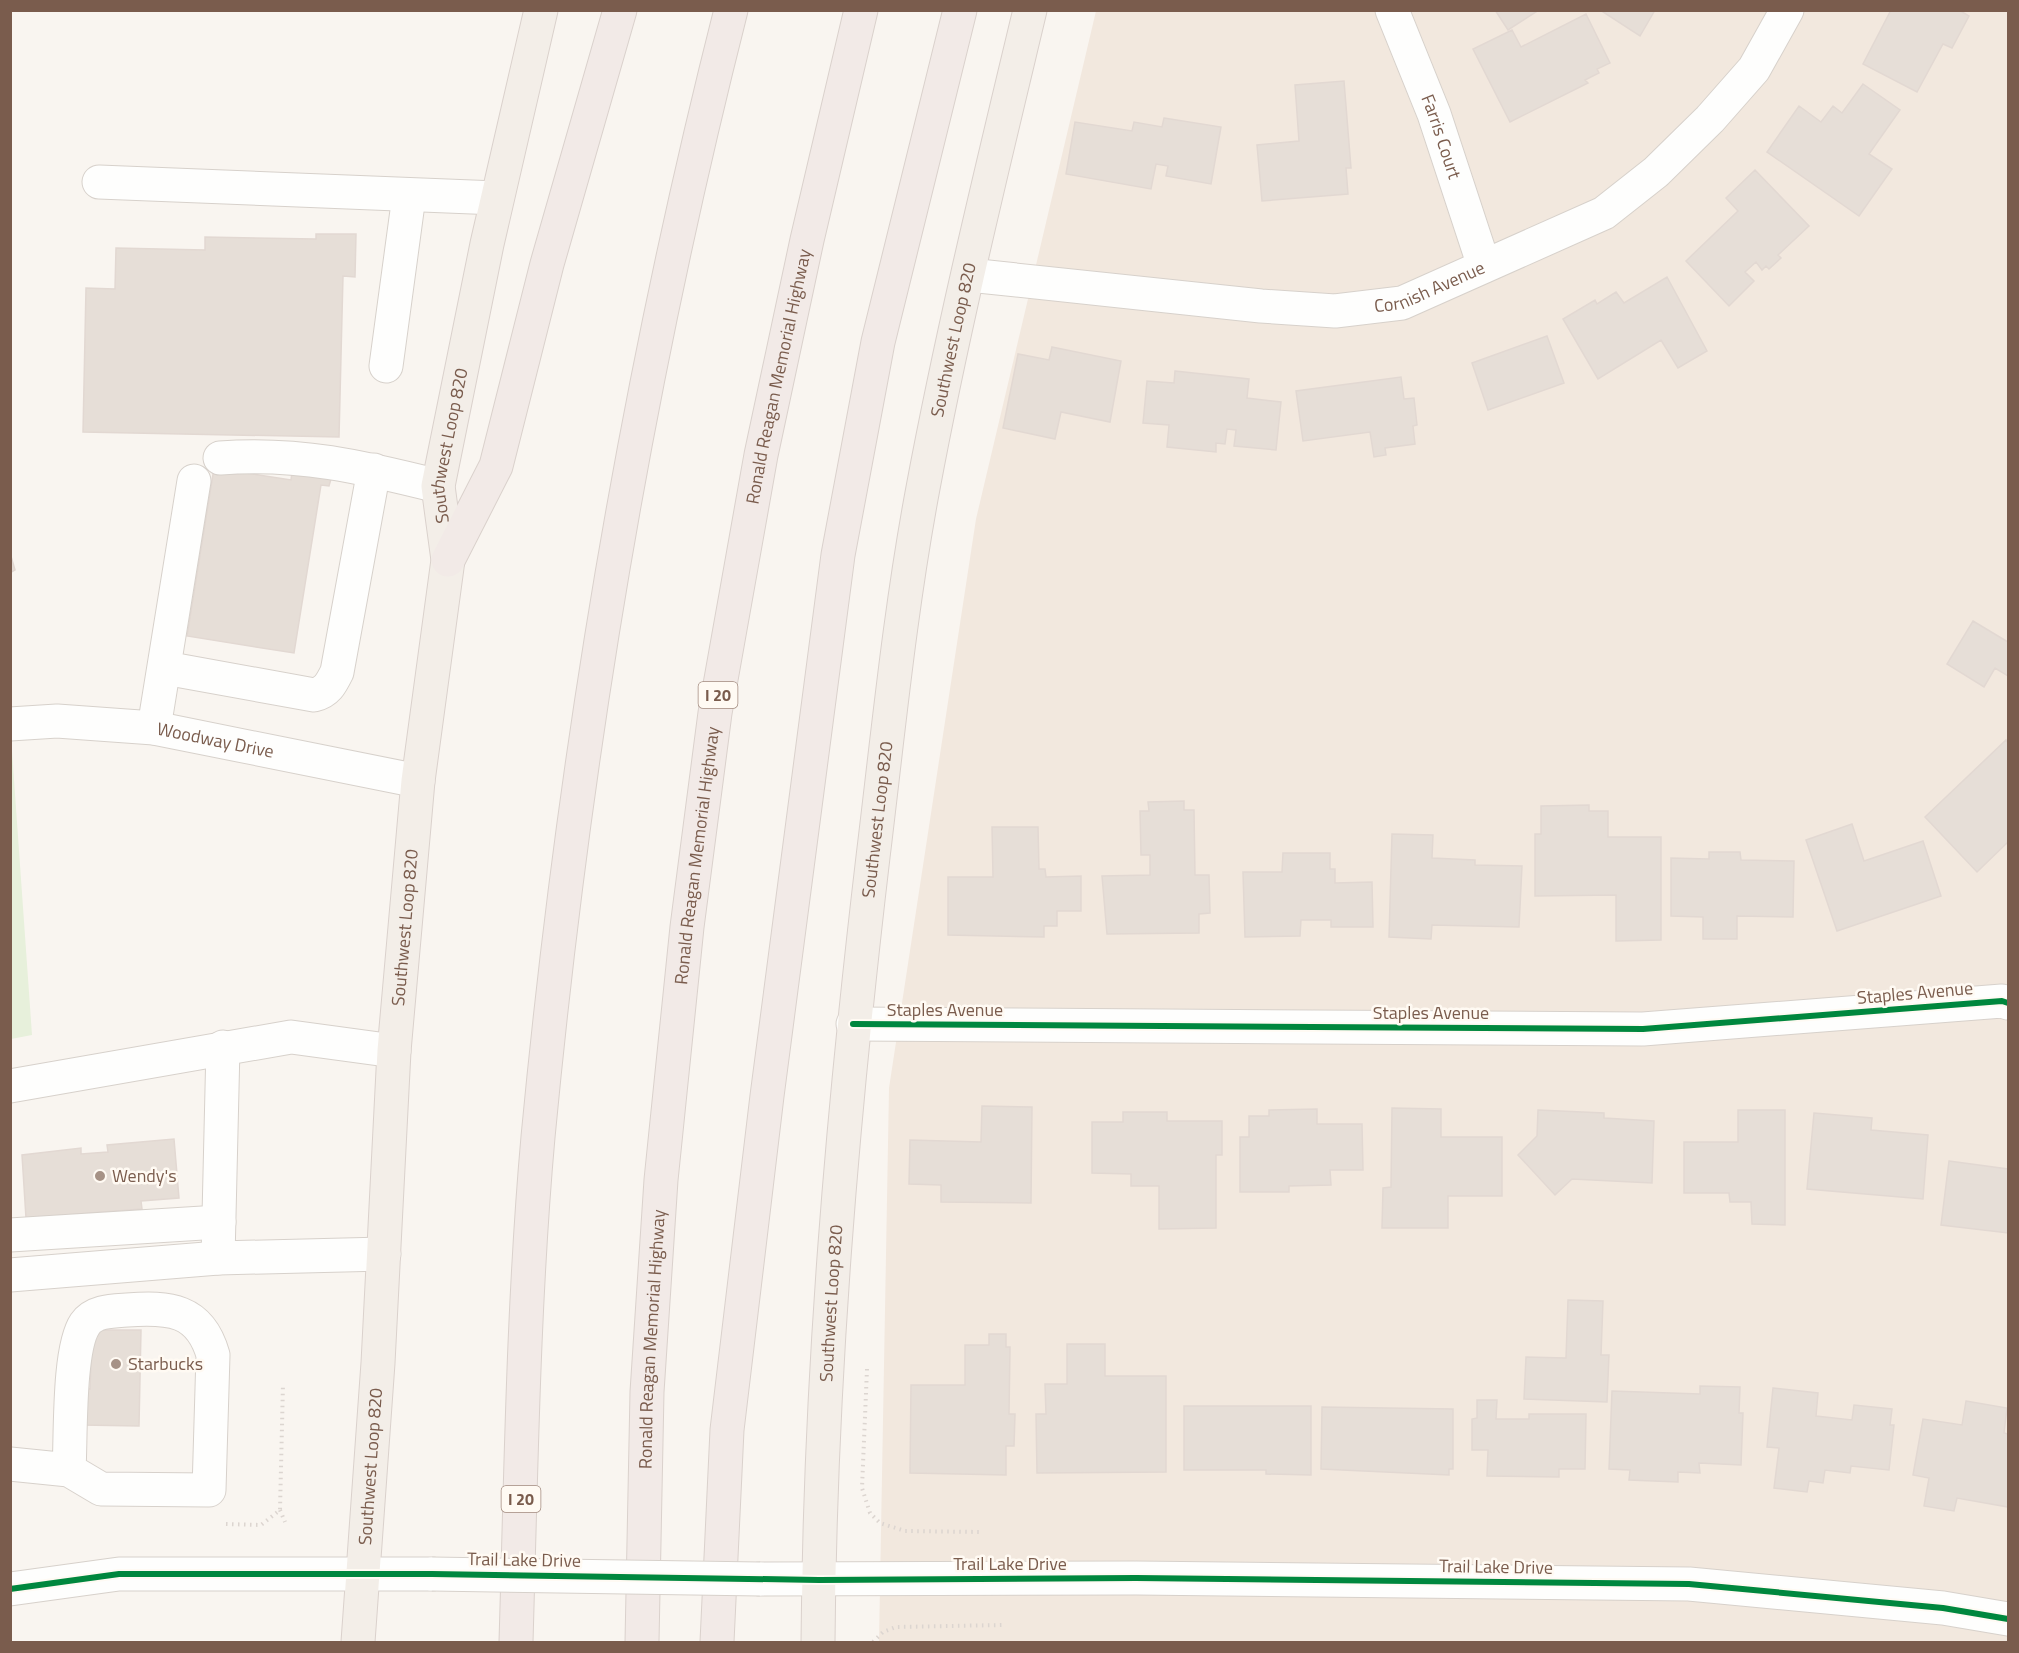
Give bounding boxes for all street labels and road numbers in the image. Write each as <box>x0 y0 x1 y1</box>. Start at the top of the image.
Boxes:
street label: Farris Court <box>1414 90 1469 183</box>
street label: Ronald Reagan Memorial Highway <box>738 246 818 506</box>
street label: Cornish Avenue <box>1373 254 1489 319</box>
street label: Southwest Loop 820 <box>923 260 983 419</box>
street label: Southwest Loop 820 <box>424 366 475 525</box>
road number: I 20 <box>698 682 738 708</box>
street label: Woodway Drive <box>155 715 276 765</box>
street label: Ronald Reagan Memorial Highway <box>667 724 726 986</box>
street label: Southwest Loop 820 <box>854 740 900 899</box>
street label: Southwest Loop 820 <box>384 848 425 1007</box>
street label: Staples Avenue <box>1856 974 1974 1011</box>
street label: Staples Avenue <box>887 996 1003 1023</box>
street label: Staples Avenue <box>1373 999 1489 1026</box>
street label: Ronald Reagan Memorial Highway <box>631 1208 672 1469</box>
street label: Southwest Loop 820 <box>812 1224 849 1383</box>
street label: Southwest Loop 820 <box>351 1387 389 1546</box>
road number: I 20 <box>502 1486 540 1512</box>
street label: Trail Lake Drive <box>467 1545 581 1574</box>
street label: Trail Lake Drive <box>953 1550 1067 1577</box>
street label: Trail Lake Drive <box>1439 1552 1553 1581</box>

